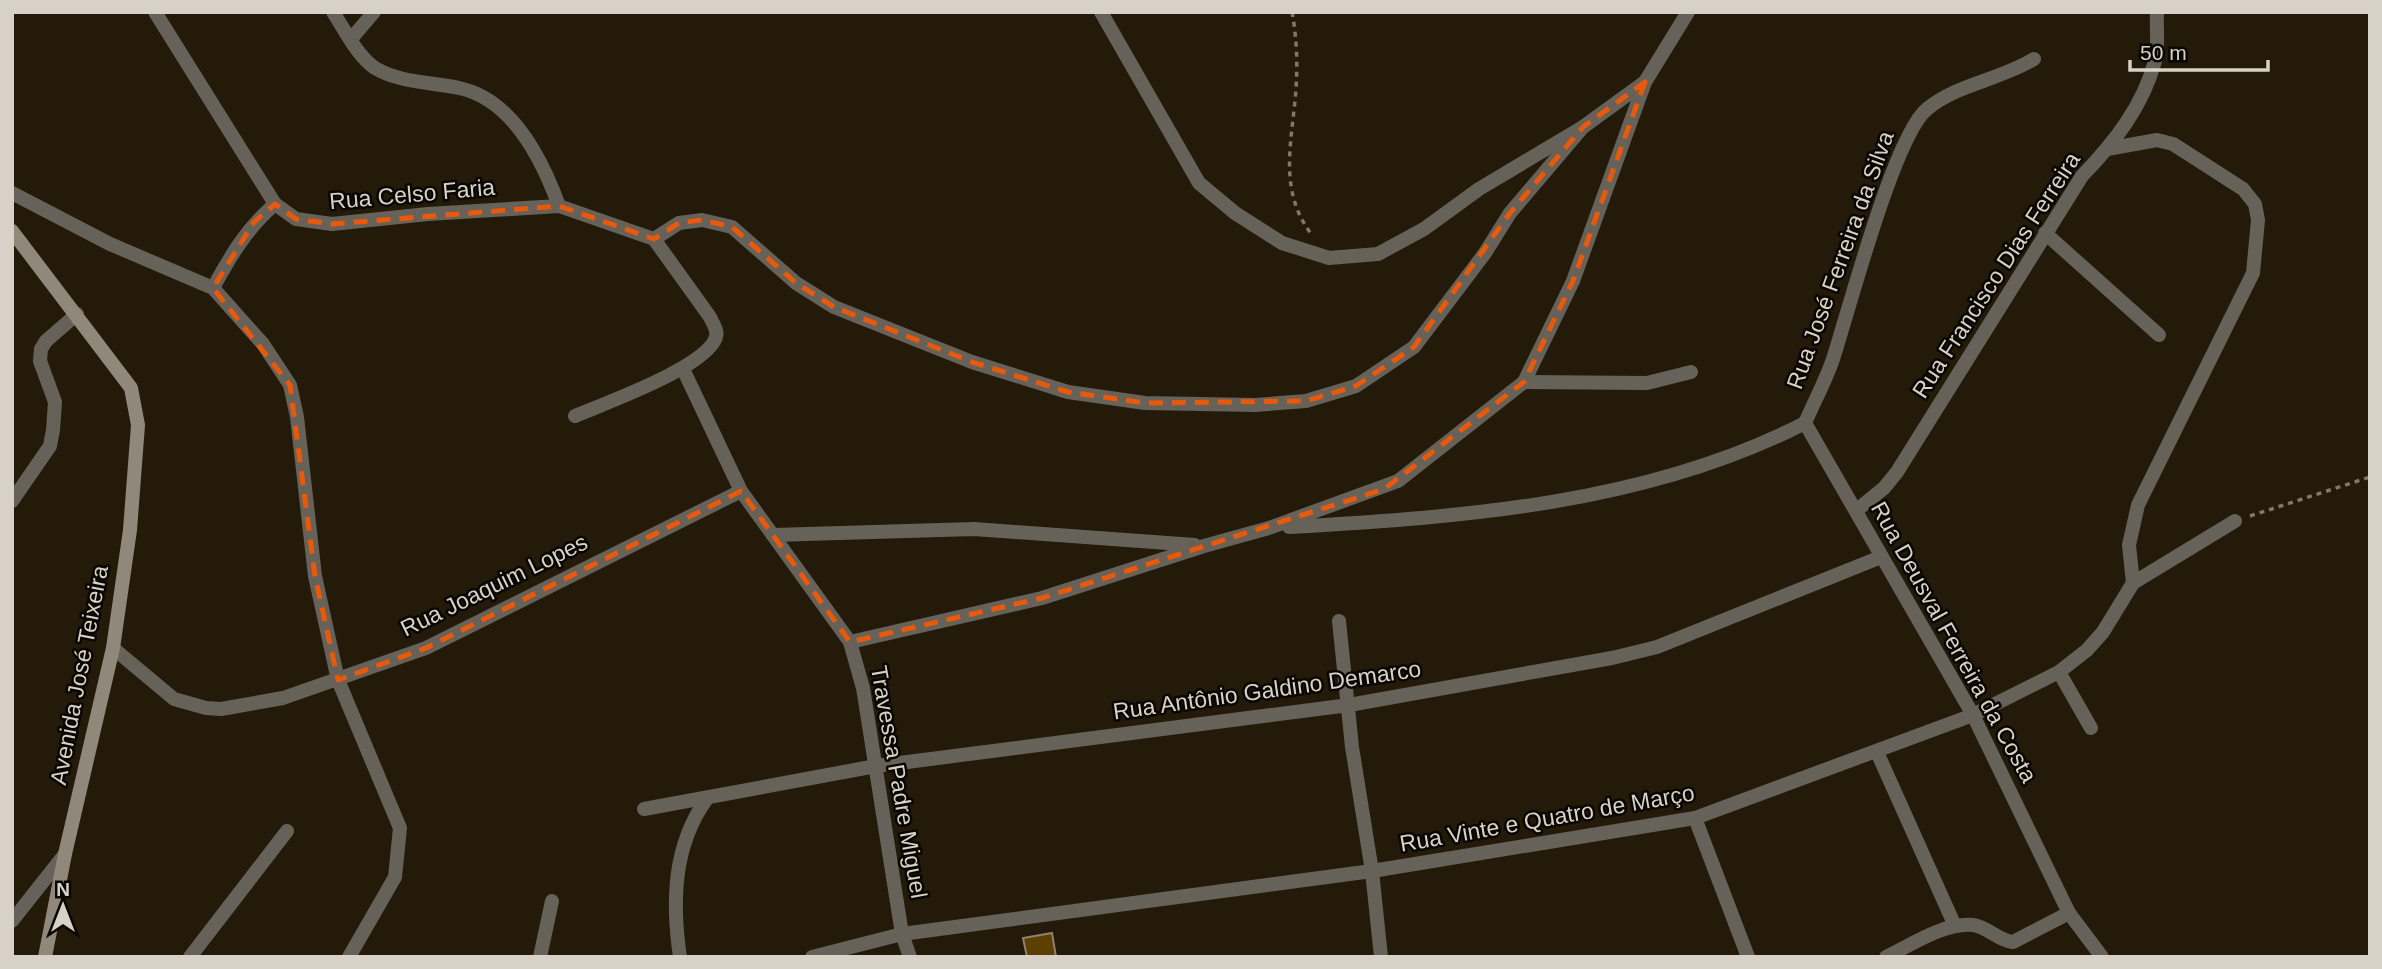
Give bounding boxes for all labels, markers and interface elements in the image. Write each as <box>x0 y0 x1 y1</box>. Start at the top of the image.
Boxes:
scale bar <box>2130 28 2268 72</box>
text: 50 m <box>2140 41 2187 64</box>
street label: Rua José Ferreira da Silva <box>1781 127 1899 392</box>
street label: Rua Francisco Dias Ferreira <box>1907 147 2085 403</box>
street label: Rua Celso Faria <box>328 174 496 214</box>
street label: Rua Deusval Ferreira da Costa <box>1866 497 2042 787</box>
street label: Rua Joaquim Lopes <box>396 528 592 642</box>
street label: Avenida José Teixeira <box>45 563 113 787</box>
street label: Rua Antônio Galdino Demarco <box>1111 656 1423 724</box>
street label: Travessa Padre Miguel <box>866 664 932 900</box>
street label: Rua Vinte e Quatro de Março <box>1398 779 1696 857</box>
north arrow <box>28 871 98 941</box>
text: N <box>56 879 70 900</box>

